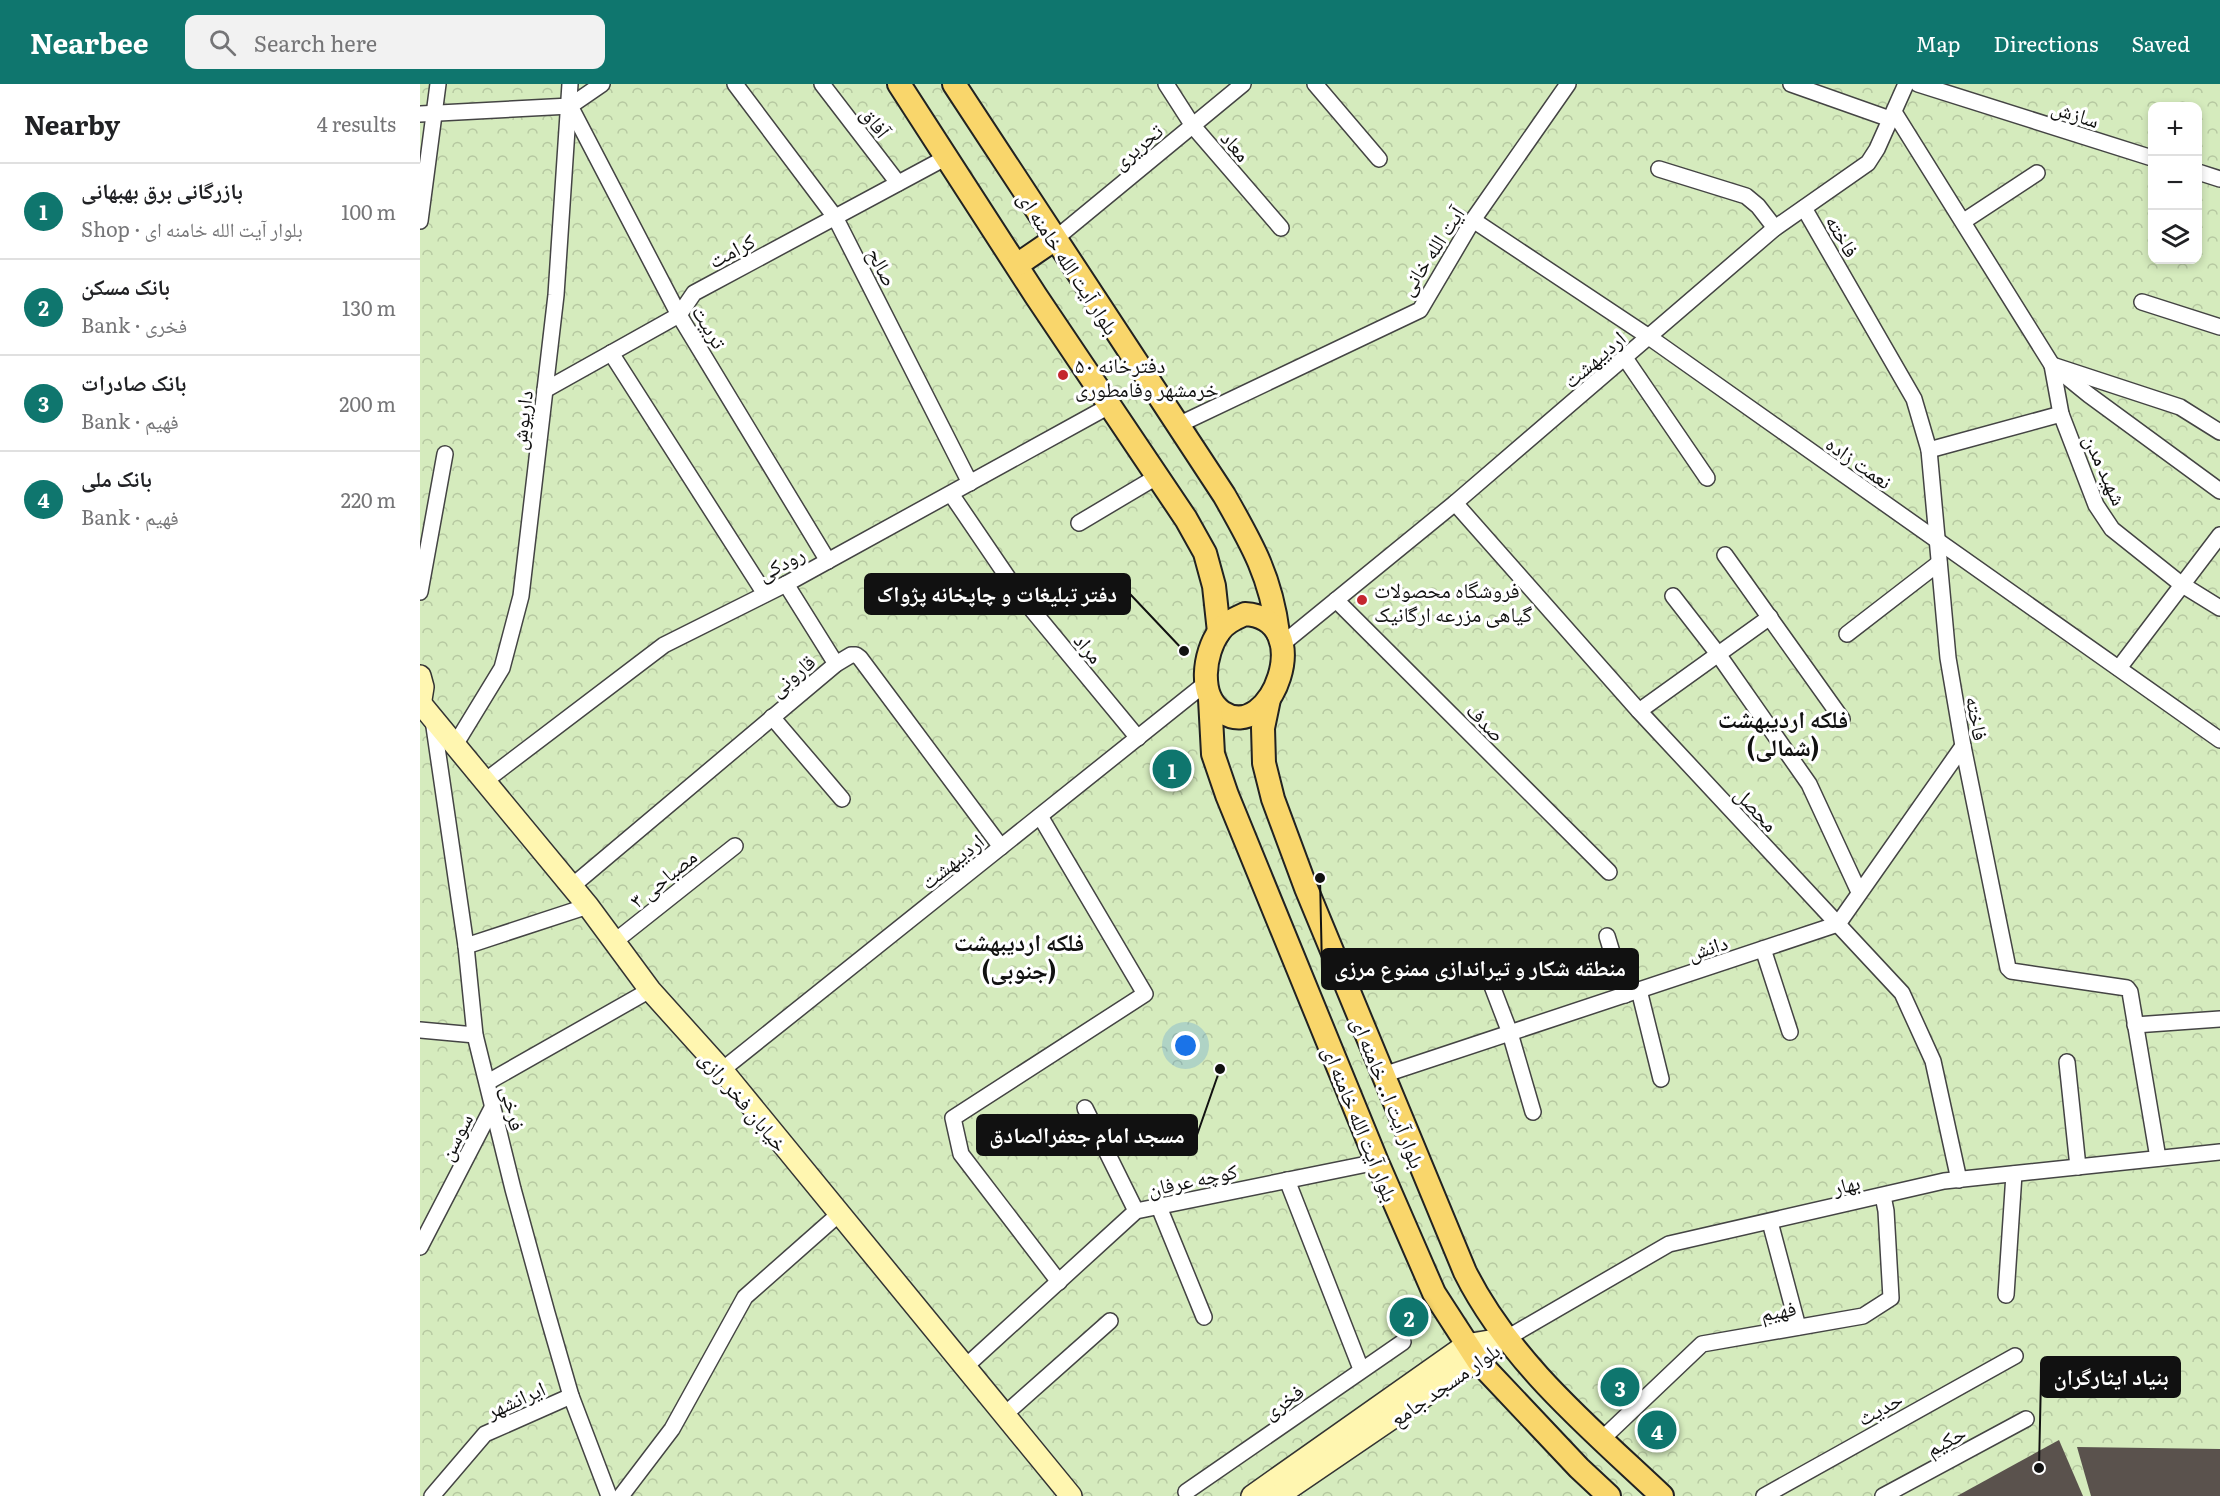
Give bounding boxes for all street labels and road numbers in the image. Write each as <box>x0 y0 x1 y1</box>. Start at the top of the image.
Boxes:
street label: سازش <box>2048 90 2104 134</box>
street label: آفاق <box>855 99 900 144</box>
street label: تحریری <box>1104 114 1168 176</box>
street label: معاد <box>1215 123 1259 167</box>
street label: بلوار آیت الله خامنه ای <box>1012 184 1128 340</box>
street label: آیت الله خانی <box>1390 199 1471 301</box>
street label: فاخته <box>1819 208 1869 262</box>
street label: کرامت <box>702 224 760 274</box>
street label: صالح <box>861 241 907 291</box>
street label: تربیت <box>686 298 736 354</box>
street label: اردیبهشت <box>1555 322 1631 394</box>
street label: داریوش <box>501 388 539 452</box>
street label: نعمت زاده <box>1820 427 1900 495</box>
street label: شهید مدن <box>2078 428 2136 510</box>
street label: رودکی <box>751 537 809 587</box>
street label: مراد <box>1068 625 1112 669</box>
street label: قارونی <box>761 645 821 703</box>
street label: فاخته <box>1960 693 1998 743</box>
street label: صدف <box>1460 694 1514 748</box>
street label: محصل <box>1729 778 1787 838</box>
street label: اردیبهشت <box>912 825 990 895</box>
street label: مصباحی ۳ <box>622 840 702 914</box>
street label: دانش <box>1683 925 1731 967</box>
street label: بلوار آیت ا.. خامنه ای <box>1346 1012 1434 1172</box>
street label: بلوار آیت الله خامنه ای <box>1317 1040 1407 1206</box>
street label: خیابان فخر رازی <box>693 1043 797 1157</box>
street label: فرخی <box>495 1083 535 1133</box>
street label: سوسن <box>429 1107 479 1165</box>
street label: کوچه عرفان <box>1144 1153 1240 1203</box>
street label: بهار <box>1828 1165 1863 1201</box>
street label: فهیم <box>1758 1291 1798 1328</box>
street label: بلوار مسجد جامع <box>1383 1334 1505 1432</box>
street label: ایرانشهر <box>480 1371 550 1425</box>
street label: فخری <box>1255 1375 1309 1425</box>
street label: حدیث <box>1851 1382 1907 1432</box>
street label: حکیم <box>1919 1416 1971 1463</box>

